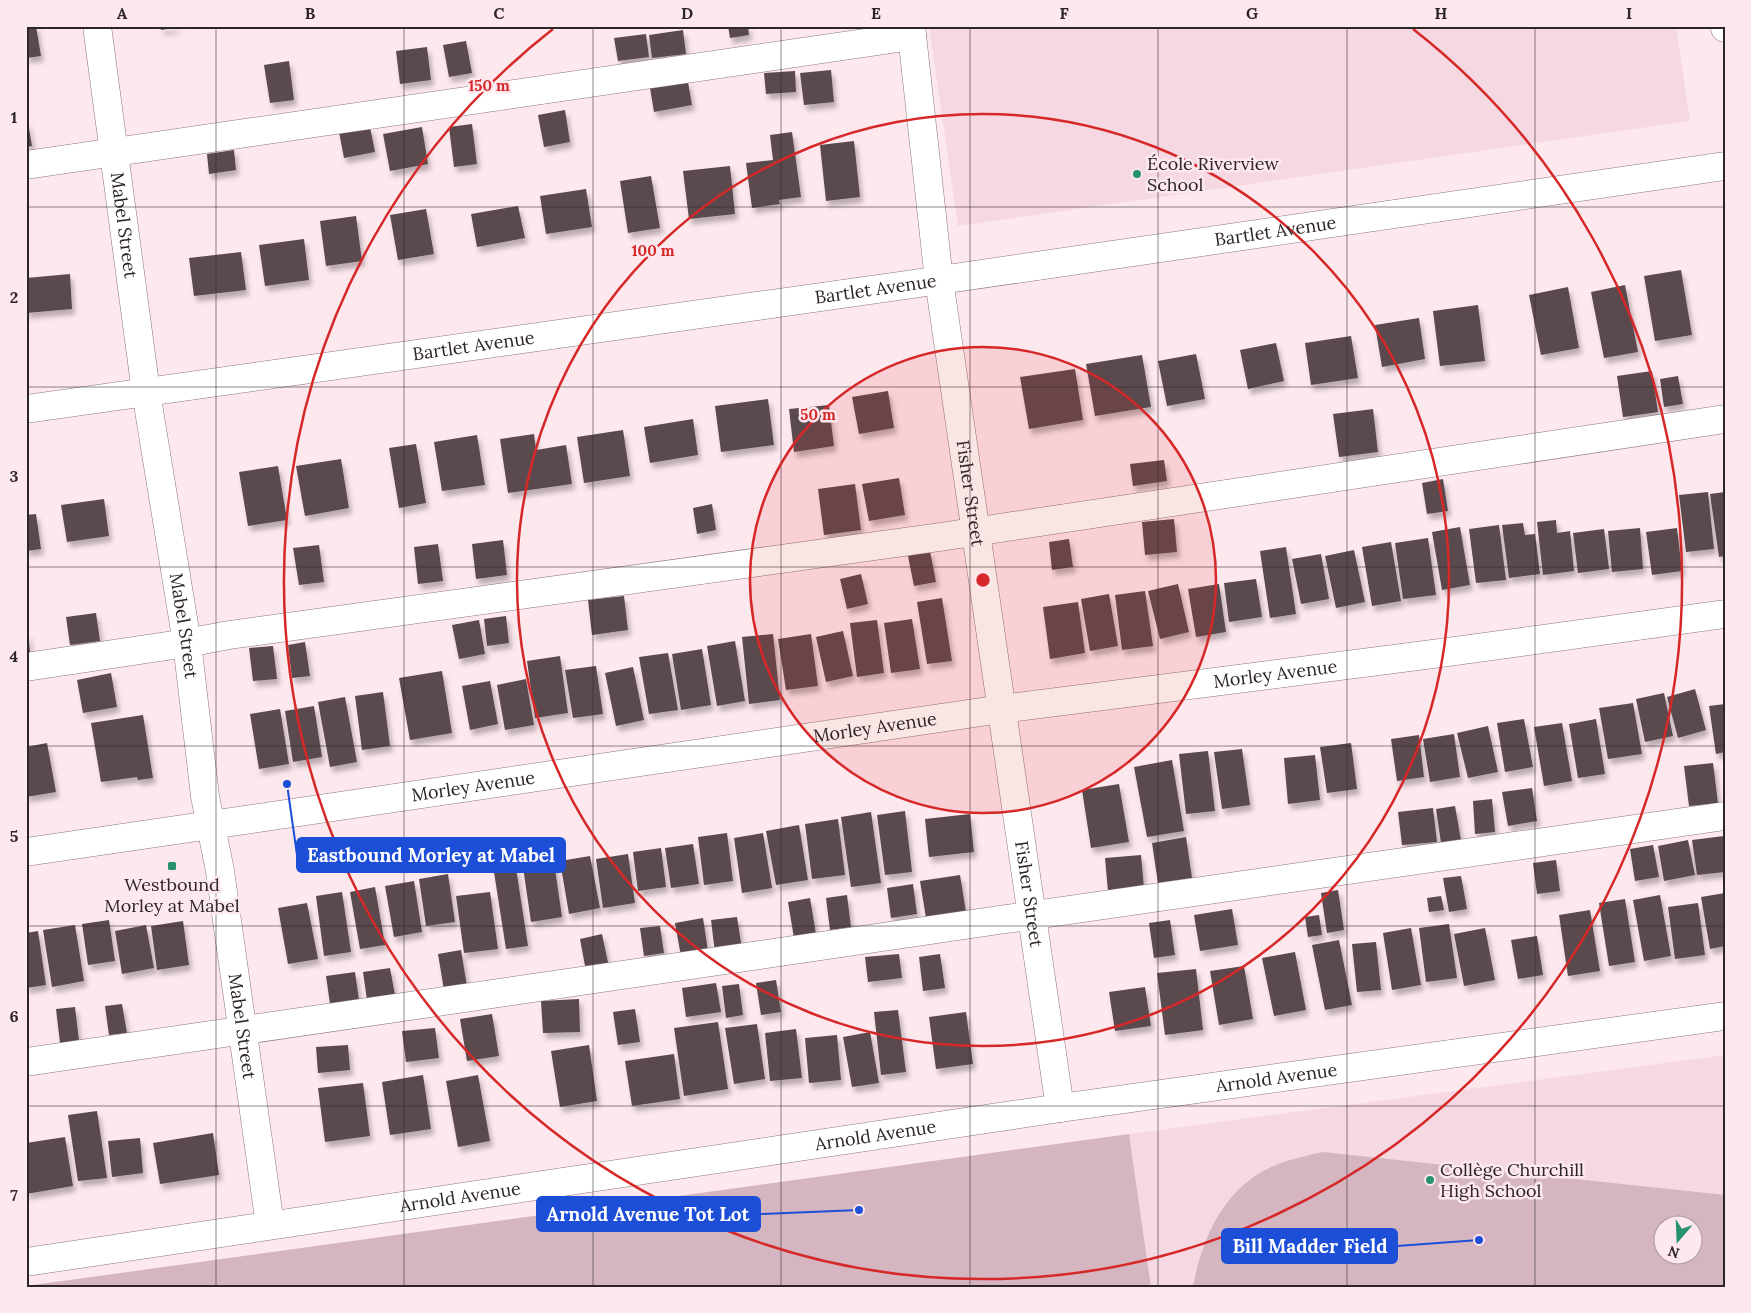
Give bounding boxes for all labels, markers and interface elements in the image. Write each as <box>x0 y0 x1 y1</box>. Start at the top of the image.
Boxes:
text: A <box>117 3 128 23</box>
text: B <box>305 3 316 23</box>
text: C <box>493 3 505 23</box>
text: D <box>681 3 693 23</box>
text: E <box>871 3 881 23</box>
text: F <box>1059 3 1069 23</box>
text: G <box>1246 3 1258 23</box>
text: H <box>1435 3 1448 23</box>
text: I <box>1626 3 1632 23</box>
text: 150 m <box>468 76 510 95</box>
text: 1 <box>11 107 17 127</box>
place label: École Riverview School <box>1147 152 1279 196</box>
marker: École Riverview School <box>1131 168 1143 180</box>
street label: Mabel Street <box>106 171 143 280</box>
street label: Bartlet Avenue <box>1213 211 1338 251</box>
text: 100 m <box>632 241 675 260</box>
street label: Bartlet Avenue <box>813 269 938 309</box>
text: 2 <box>10 287 18 307</box>
street label: Bartlet Avenue <box>411 325 536 365</box>
text: 50 m <box>800 405 836 424</box>
street label: Fisher Street <box>952 438 990 548</box>
text: 3 <box>10 466 19 486</box>
street label: Mabel Street <box>165 571 203 680</box>
centre of rings <box>974 571 992 589</box>
text: 4 <box>10 646 19 666</box>
street label: Morley Avenue <box>1212 654 1339 693</box>
street label: Morley Avenue <box>812 707 938 748</box>
street label: Morley Avenue <box>410 766 537 806</box>
text: 5 <box>10 826 19 846</box>
callout: Eastbound Morley at Mabel <box>297 838 565 872</box>
street label: Fisher Street <box>1010 839 1048 949</box>
text: Eastbound Morley at Mabel <box>307 843 555 867</box>
marker: Westbound Morley at Mabel <box>166 860 178 872</box>
place label: Westbound Morley at Mabel <box>104 873 240 917</box>
street label: Mabel Street <box>224 972 261 1081</box>
text: 6 <box>9 1006 19 1026</box>
street label: Arnold Avenue <box>1213 1058 1339 1097</box>
street label: Arnold Avenue <box>812 1115 938 1155</box>
place label: Collège Churchill High School <box>1440 1158 1584 1202</box>
marker: Collège Churchill High School <box>1424 1174 1436 1186</box>
street label: Arnold Avenue <box>397 1176 522 1217</box>
text: 7 <box>10 1185 18 1205</box>
callout: Arnold Avenue Tot Lot <box>537 1197 760 1231</box>
text: Arnold Avenue Tot Lot <box>547 1202 751 1226</box>
north arrow <box>1654 1216 1704 1266</box>
callout: Bill Madder Field <box>1222 1229 1397 1263</box>
text: Bill Madder Field <box>1233 1234 1387 1258</box>
text: N <box>1666 1242 1682 1263</box>

